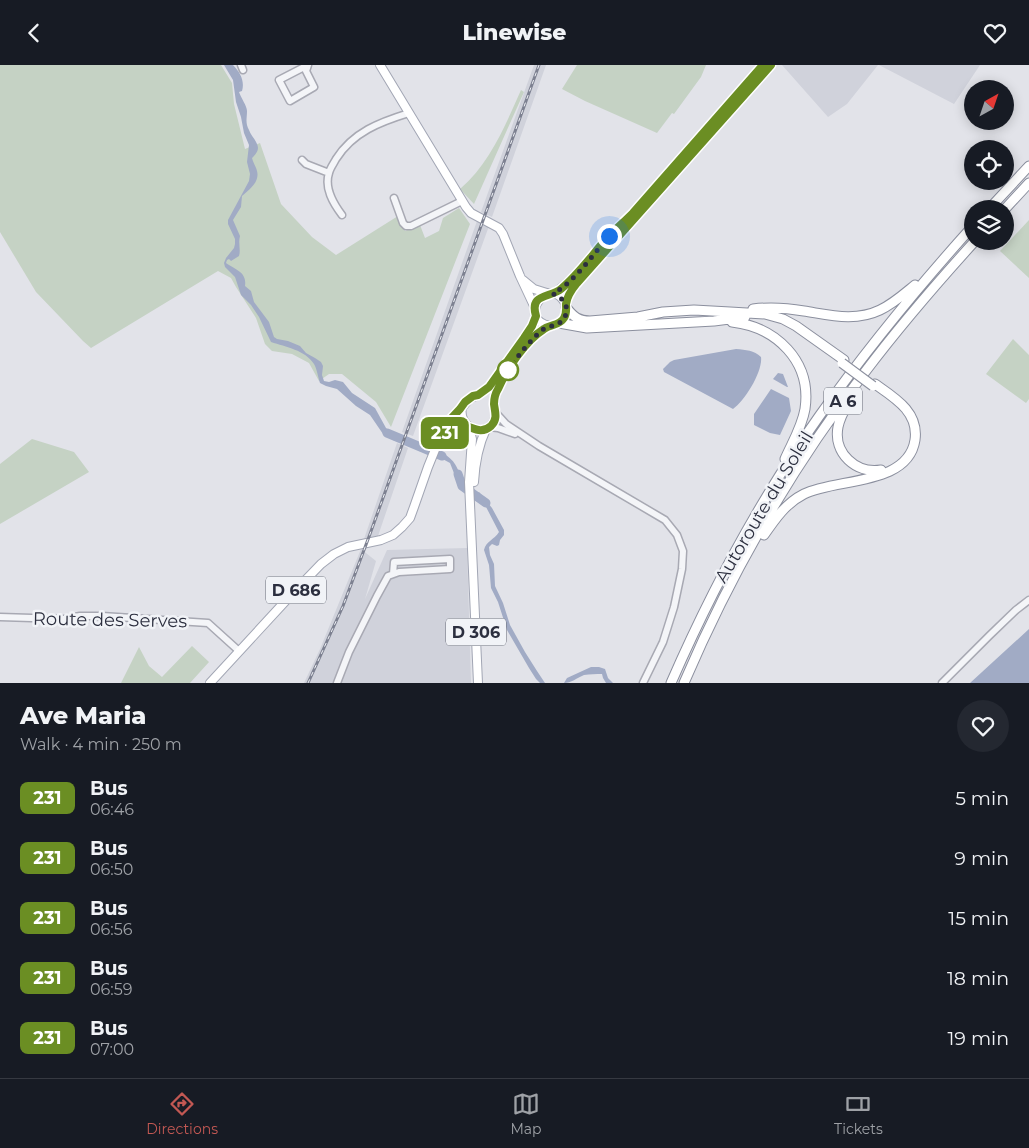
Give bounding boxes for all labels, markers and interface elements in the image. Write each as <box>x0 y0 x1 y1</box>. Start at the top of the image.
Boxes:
icon: back <box>20 19 48 47</box>
text: Linewise <box>463 19 566 46</box>
icon: heart <box>981 19 1009 47</box>
north arrow <box>964 80 1014 130</box>
map controls <box>964 80 1014 250</box>
button: locate <box>964 140 1014 190</box>
button: layers <box>964 200 1014 250</box>
your location <box>597 224 622 249</box>
unlabelled marker <box>497 359 519 381</box>
road number: A 6 <box>824 387 862 415</box>
line badge: 231 <box>416 417 474 449</box>
text: 231 <box>431 422 459 444</box>
street label: Autoroute du Soleil <box>710 427 818 587</box>
road number: D 686 <box>266 577 326 603</box>
street label: Route des Serves <box>33 608 187 632</box>
road number: D 306 <box>446 619 506 645</box>
button: heart <box>957 700 1009 752</box>
text: Ave Maria <box>20 701 146 730</box>
text: Walk · 4 min · 250 m <box>20 735 182 754</box>
text: Bus <box>90 777 128 800</box>
text: 231 <box>33 787 62 809</box>
text: 5 min <box>955 787 1009 810</box>
text: 06:46 <box>90 800 134 819</box>
text: Bus <box>90 837 128 860</box>
text: 231 <box>33 847 62 869</box>
text: 9 min <box>954 847 1009 870</box>
text: 06:50 <box>90 860 133 879</box>
text: Bus <box>90 897 128 920</box>
text: 231 <box>33 907 62 929</box>
text: 15 min <box>948 907 1009 930</box>
text: 06:56 <box>90 920 133 939</box>
text: Bus <box>90 957 128 980</box>
text: 231 <box>33 967 62 989</box>
text: 18 min <box>947 967 1009 990</box>
text: 06:59 <box>90 980 133 999</box>
text: Bus <box>90 1017 128 1040</box>
text: 231 <box>33 1027 62 1049</box>
text: 19 min <box>947 1027 1009 1050</box>
text: 07:00 <box>90 1040 134 1059</box>
tab: Directions <box>146 1090 218 1138</box>
tab: Map <box>510 1090 542 1138</box>
tab: Tickets <box>834 1090 883 1138</box>

